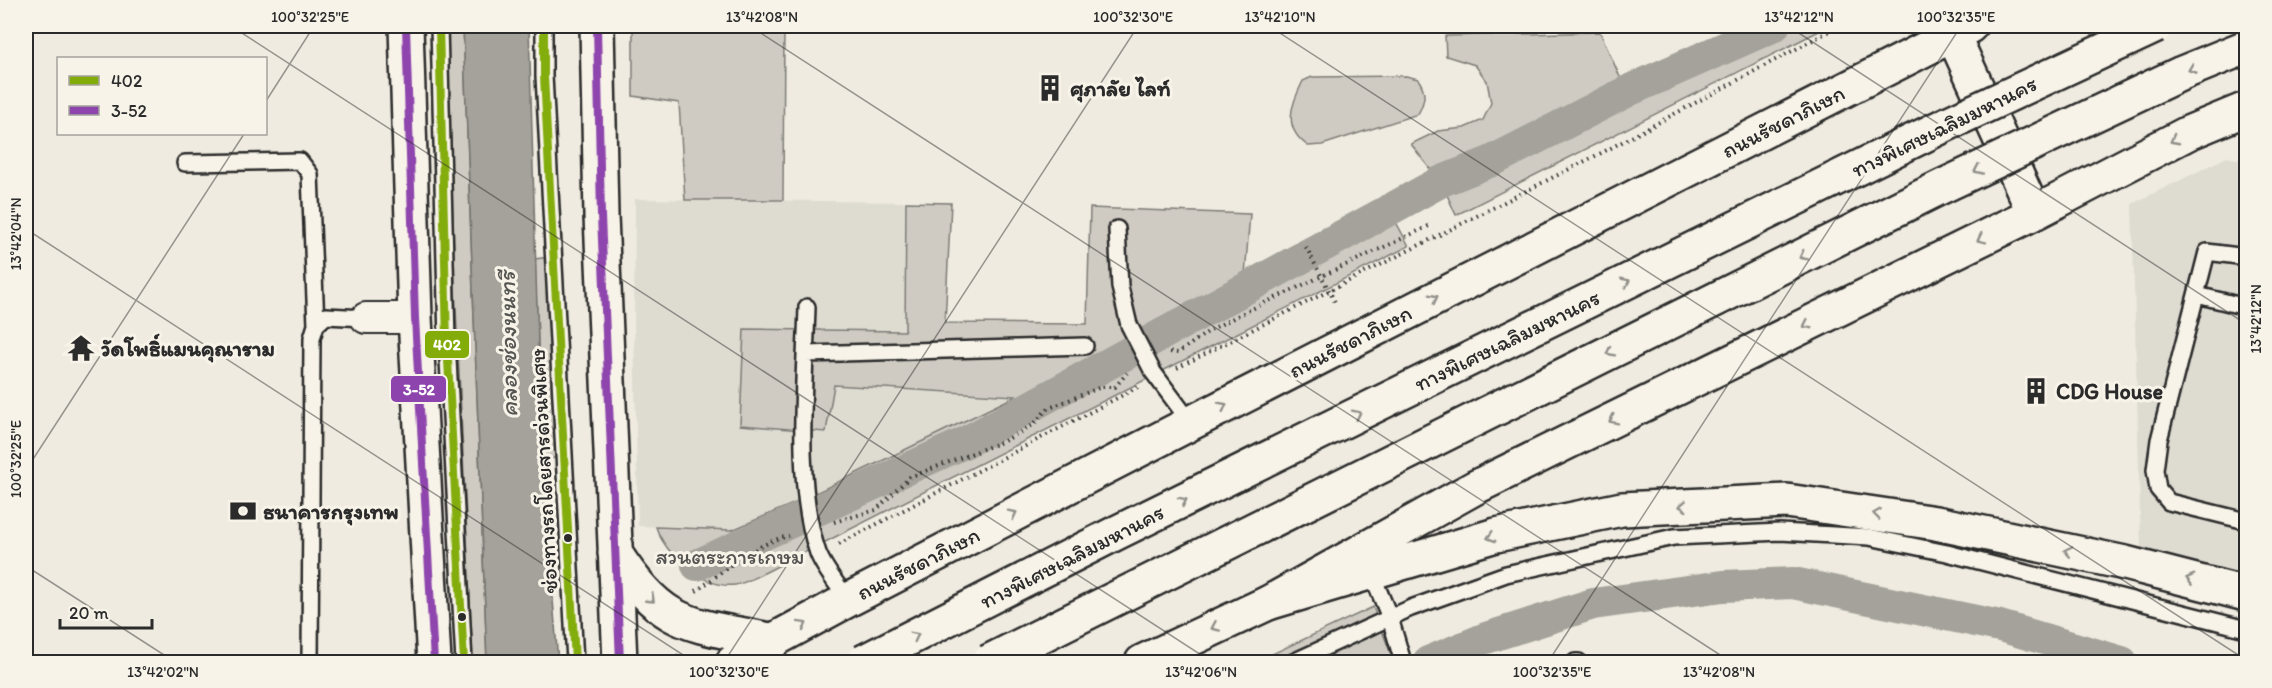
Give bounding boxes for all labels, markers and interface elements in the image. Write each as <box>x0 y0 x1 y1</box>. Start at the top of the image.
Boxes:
text: 100°32'25"E <box>271 8 349 26</box>
text: 13°42'08"N <box>726 8 798 26</box>
text: 100°32'30"E <box>1093 8 1173 26</box>
text: 13°42'10"N <box>1244 8 1316 26</box>
text: 13°42'12"N <box>1764 8 1834 26</box>
text: 100°32'35"E <box>1917 8 1995 26</box>
legend <box>57 57 267 135</box>
one-way arrow <box>2187 62 2198 74</box>
text: 402 <box>111 70 143 92</box>
street label: ทางพิเศษเฉลิมมหานคร <box>1847 70 2041 183</box>
building icon: ศุภาลัย ไลท์ <box>1035 73 1065 103</box>
place label: ศุภาลัย ไลท์ <box>1070 75 1171 103</box>
street label: ถนนรัชดาภิเษก <box>1717 79 1849 164</box>
text: 3-52 <box>111 100 147 122</box>
one-way arrow <box>2169 133 2180 144</box>
one-way arrow <box>1973 162 1984 174</box>
text: 13°42'04"N <box>7 197 25 271</box>
one-way arrow <box>1977 232 1988 243</box>
one-way arrow <box>1798 249 1809 260</box>
water label: คลองช่องนนทรี <box>492 268 523 417</box>
one-way arrow <box>1620 277 1631 289</box>
street label: ทางพิเศษเฉลิมมหานคร <box>1410 284 1604 397</box>
text: 13°42'12"N <box>2247 284 2265 354</box>
one-way arrow <box>1428 294 1439 305</box>
street label: ถนนรัชดาภิเษก <box>1284 299 1416 384</box>
one-way arrow <box>1802 318 1813 330</box>
line badge: 402 <box>424 330 470 359</box>
temple icon: วัดโพธิ์แมนคุณาราม <box>66 333 96 363</box>
place label: วัดโพธิ์แมนคุณาราม <box>101 333 275 363</box>
text: 402 <box>433 335 462 354</box>
one-way arrow <box>1605 345 1616 357</box>
street label: ช่องทางรถโดยสารด่วนพิเศษ <box>524 347 563 594</box>
line badge: 3-52 <box>390 375 447 403</box>
building icon: CDG House <box>2021 376 2051 406</box>
place label: CDG House <box>2056 378 2163 405</box>
text: 3-52 <box>403 380 436 399</box>
one-way arrow <box>1217 402 1228 413</box>
one-way arrow <box>1351 410 1362 422</box>
one-way arrow <box>1608 413 1619 425</box>
text: 100°32'25"E <box>7 420 25 498</box>
bank icon: ธนาคารกรุงเทพ <box>228 496 258 526</box>
one-way arrow <box>1176 496 1187 508</box>
place label: ธนาคารกรุงเทพ <box>263 498 399 526</box>
street label: ทางพิเศษเฉลิมมหานคร <box>976 498 1169 615</box>
one-way arrow <box>1678 499 1687 512</box>
one-way arrow <box>1872 509 1881 521</box>
one-way arrow <box>1006 510 1017 522</box>
street label: ถนนรัชดาภิเษก <box>852 521 984 606</box>
one-way arrow <box>1486 530 1497 542</box>
unlabelled marker <box>562 532 574 544</box>
park label: สวนตระการเกษม <box>655 543 805 570</box>
one-way arrow <box>2063 545 2073 558</box>
one-way arrow <box>2185 574 2195 587</box>
scale bar <box>60 592 152 630</box>
one-way arrow <box>643 592 654 603</box>
text: 20 m <box>69 602 109 624</box>
unlabelled marker <box>456 611 468 623</box>
one-way arrow <box>1210 620 1221 632</box>
one-way arrow <box>797 621 807 632</box>
one-way arrow <box>908 632 919 643</box>
text: 13°42'02"N <box>127 663 199 681</box>
text: 100°32'30"E <box>689 663 769 681</box>
text: 13°42'06"N <box>1165 663 1237 681</box>
text: 100°32'35"E <box>1513 663 1591 681</box>
text: 13°42'08"N <box>1683 663 1755 681</box>

